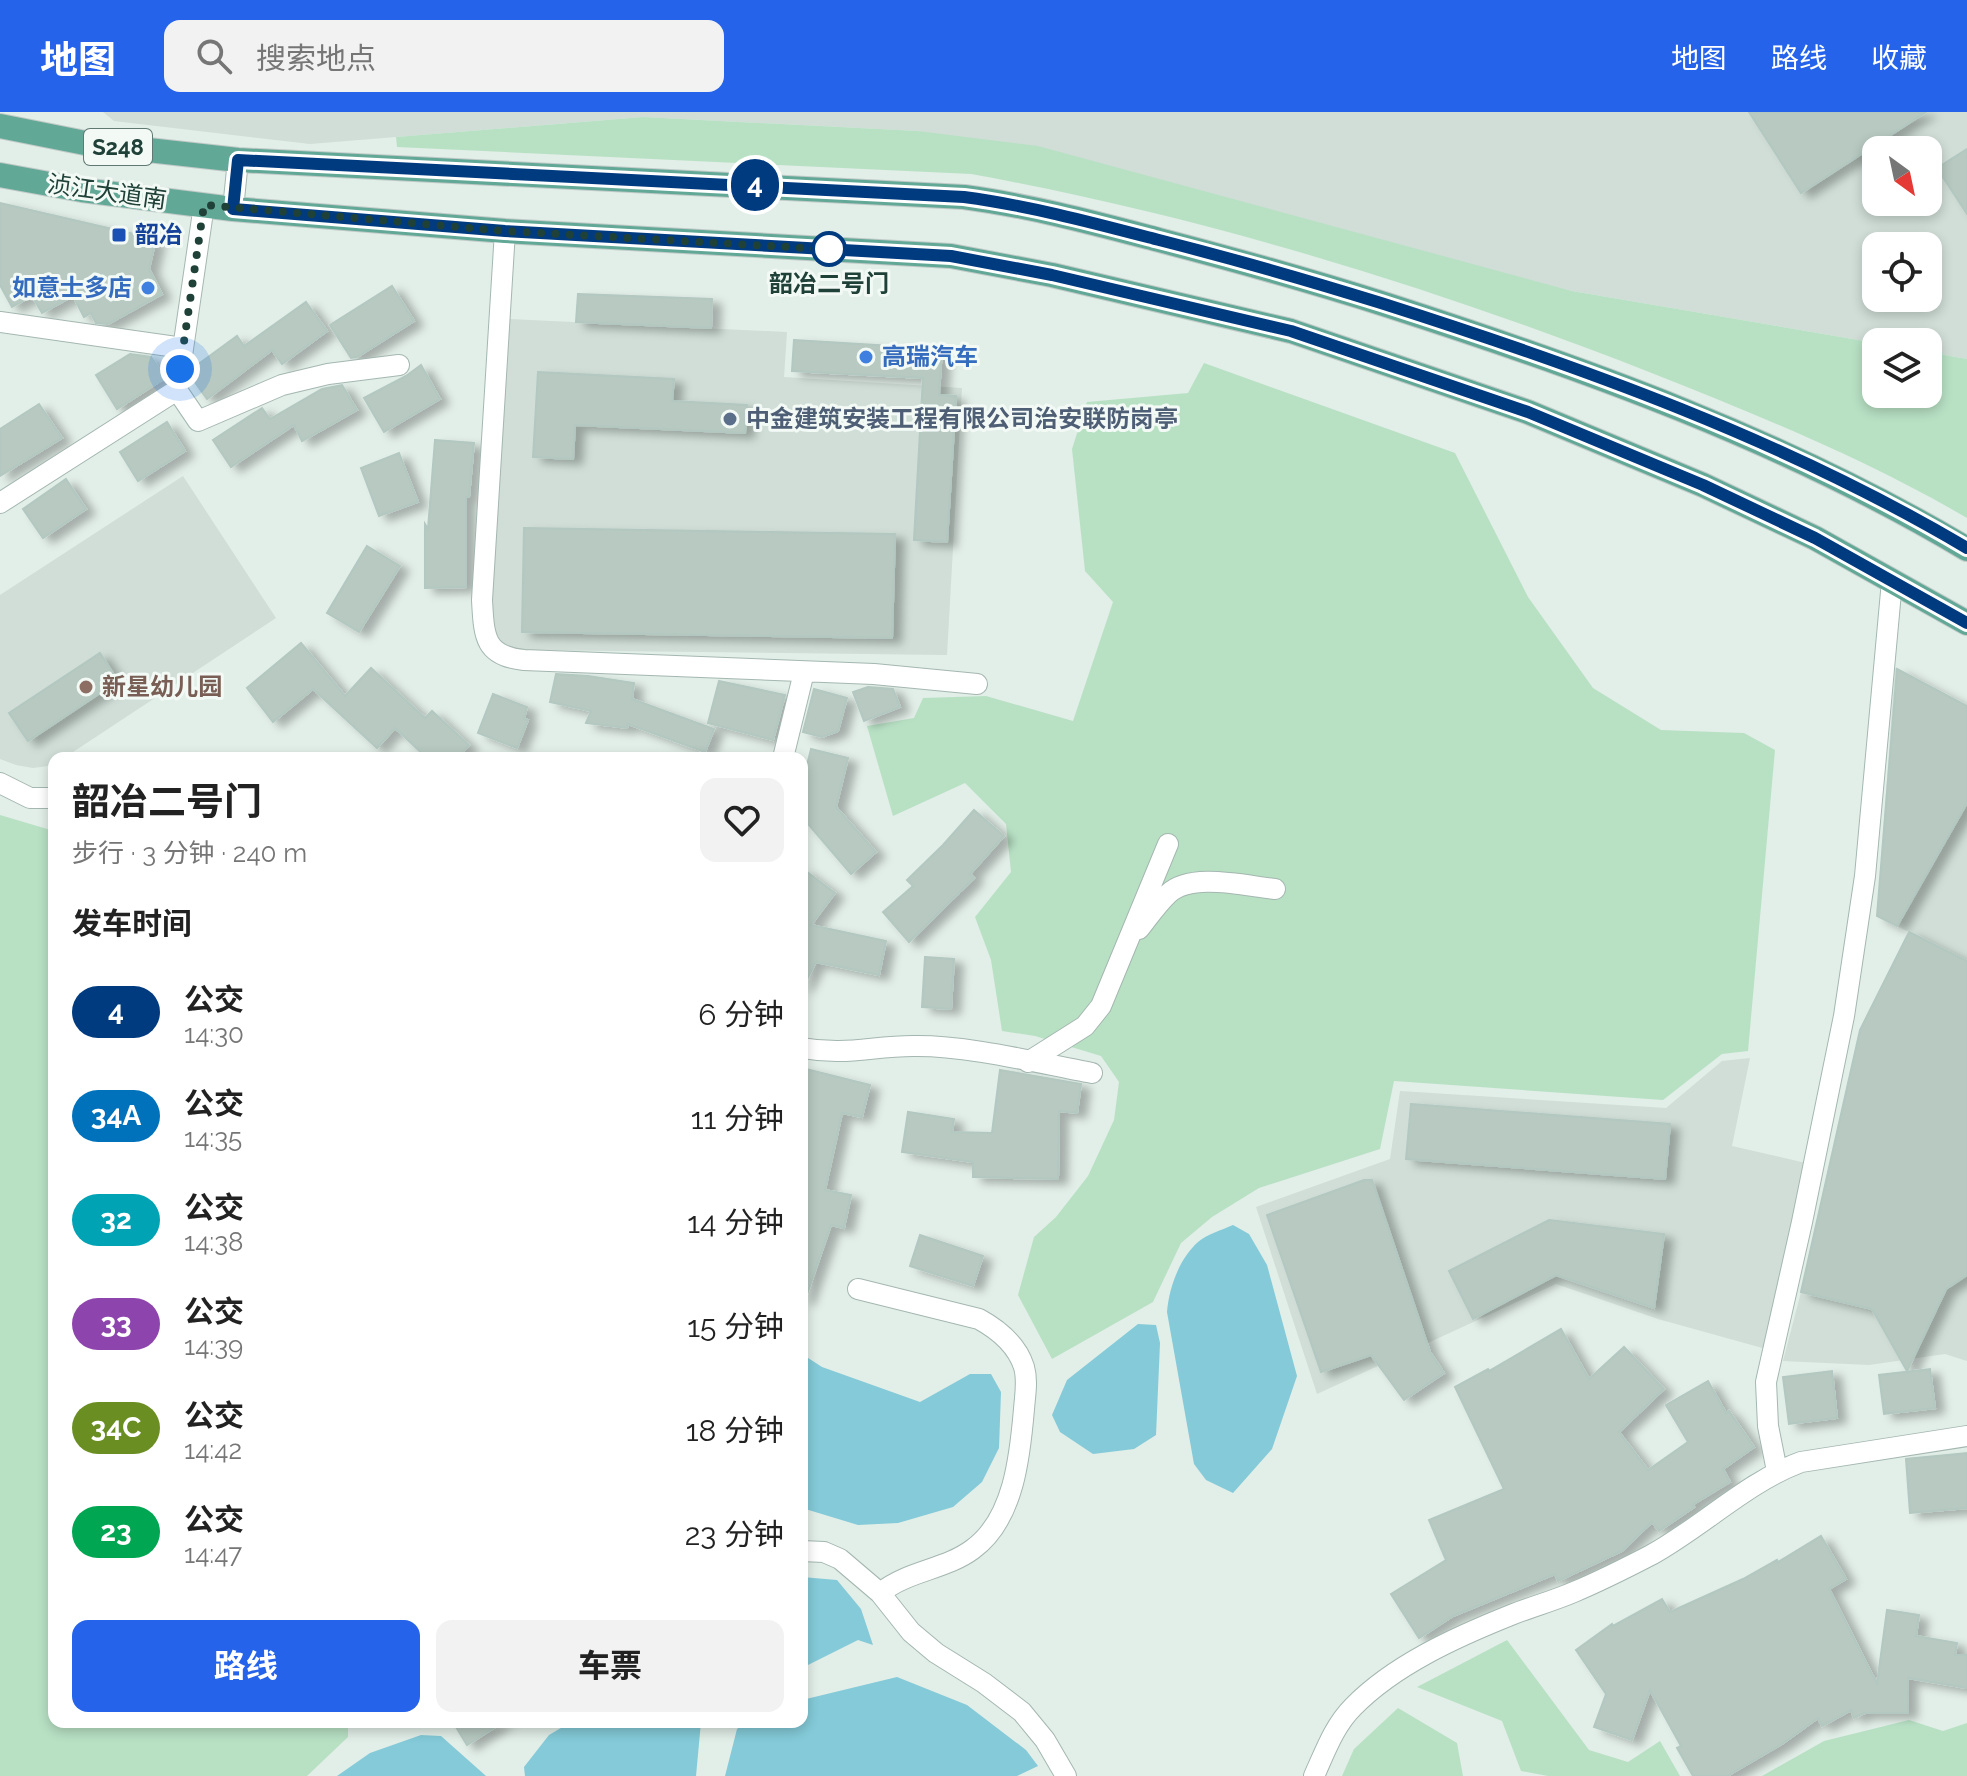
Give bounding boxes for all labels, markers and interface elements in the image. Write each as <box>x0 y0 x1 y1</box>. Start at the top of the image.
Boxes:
search box <box>164 20 724 92</box>
icon: search <box>192 34 236 78</box>
text: 地图 <box>40 37 116 82</box>
text: 搜索地点 <box>256 41 376 76</box>
text: 地图 <box>1671 42 1727 75</box>
text: 路线 <box>1771 42 1827 75</box>
text: 收藏 <box>1871 42 1927 75</box>
road number: S248 <box>84 129 152 165</box>
north arrow <box>1862 136 1942 216</box>
map controls <box>1862 136 1942 408</box>
line badge: 4 <box>729 159 781 211</box>
text: 4 <box>747 168 763 201</box>
street label: 浈江大道南 <box>46 169 169 214</box>
place label: 韶冶 <box>135 220 183 249</box>
marker: 韶冶 <box>110 226 128 244</box>
marker: 韶冶二号门 <box>812 232 846 266</box>
button: locate <box>1862 232 1942 312</box>
place label: 韶冶二号门 <box>769 269 889 298</box>
place label: 如意士多店 <box>12 273 132 302</box>
marker: 如意士多店 <box>139 279 157 297</box>
button: layers <box>1862 328 1942 408</box>
place label: 高瑞汽车 <box>882 342 978 371</box>
marker: 高瑞汽车 <box>857 348 875 366</box>
your location <box>160 349 200 389</box>
place label: 中金建筑安装工程有限公司治安联防岗亭 <box>746 404 1178 433</box>
marker: 中金建筑安装工程有限公司治安联防岗亭 <box>721 410 739 428</box>
place label: 新星幼儿园 <box>102 672 222 701</box>
marker: 新星幼儿园 <box>77 678 95 696</box>
button: heart <box>700 778 784 862</box>
text: 韶冶二号门 <box>72 779 262 824</box>
text: 步行 · 3 分钟 · 240 m <box>72 838 307 868</box>
text: 发车时间 <box>72 906 192 941</box>
text: 公交 <box>184 982 244 1017</box>
text: 4 <box>108 995 124 1028</box>
text: 6 分钟 <box>698 997 784 1032</box>
text: 14:30 <box>184 1019 244 1049</box>
text: 公交 <box>184 1086 244 1121</box>
text: 34A <box>91 1099 141 1132</box>
text: 11 分钟 <box>691 1101 784 1136</box>
text: 14:35 <box>184 1123 242 1153</box>
text: 公交 <box>184 1190 244 1225</box>
text: 32 <box>100 1203 132 1236</box>
text: 14 分钟 <box>687 1205 784 1240</box>
text: 14:38 <box>184 1227 244 1257</box>
text: 公交 <box>184 1294 244 1329</box>
text: 33 <box>100 1307 132 1340</box>
text: 15 分钟 <box>687 1309 784 1344</box>
text: 14:39 <box>184 1331 243 1361</box>
text: 公交 <box>184 1398 244 1433</box>
text: 34C <box>91 1411 141 1444</box>
text: 18 分钟 <box>686 1413 784 1448</box>
text: 14:42 <box>184 1435 242 1465</box>
text: 公交 <box>184 1502 244 1537</box>
text: 23 <box>100 1515 132 1548</box>
text: 23 分钟 <box>685 1517 784 1552</box>
text: 14:47 <box>184 1539 242 1569</box>
button: 路线 <box>72 1620 420 1712</box>
button: 车票 <box>436 1620 784 1712</box>

